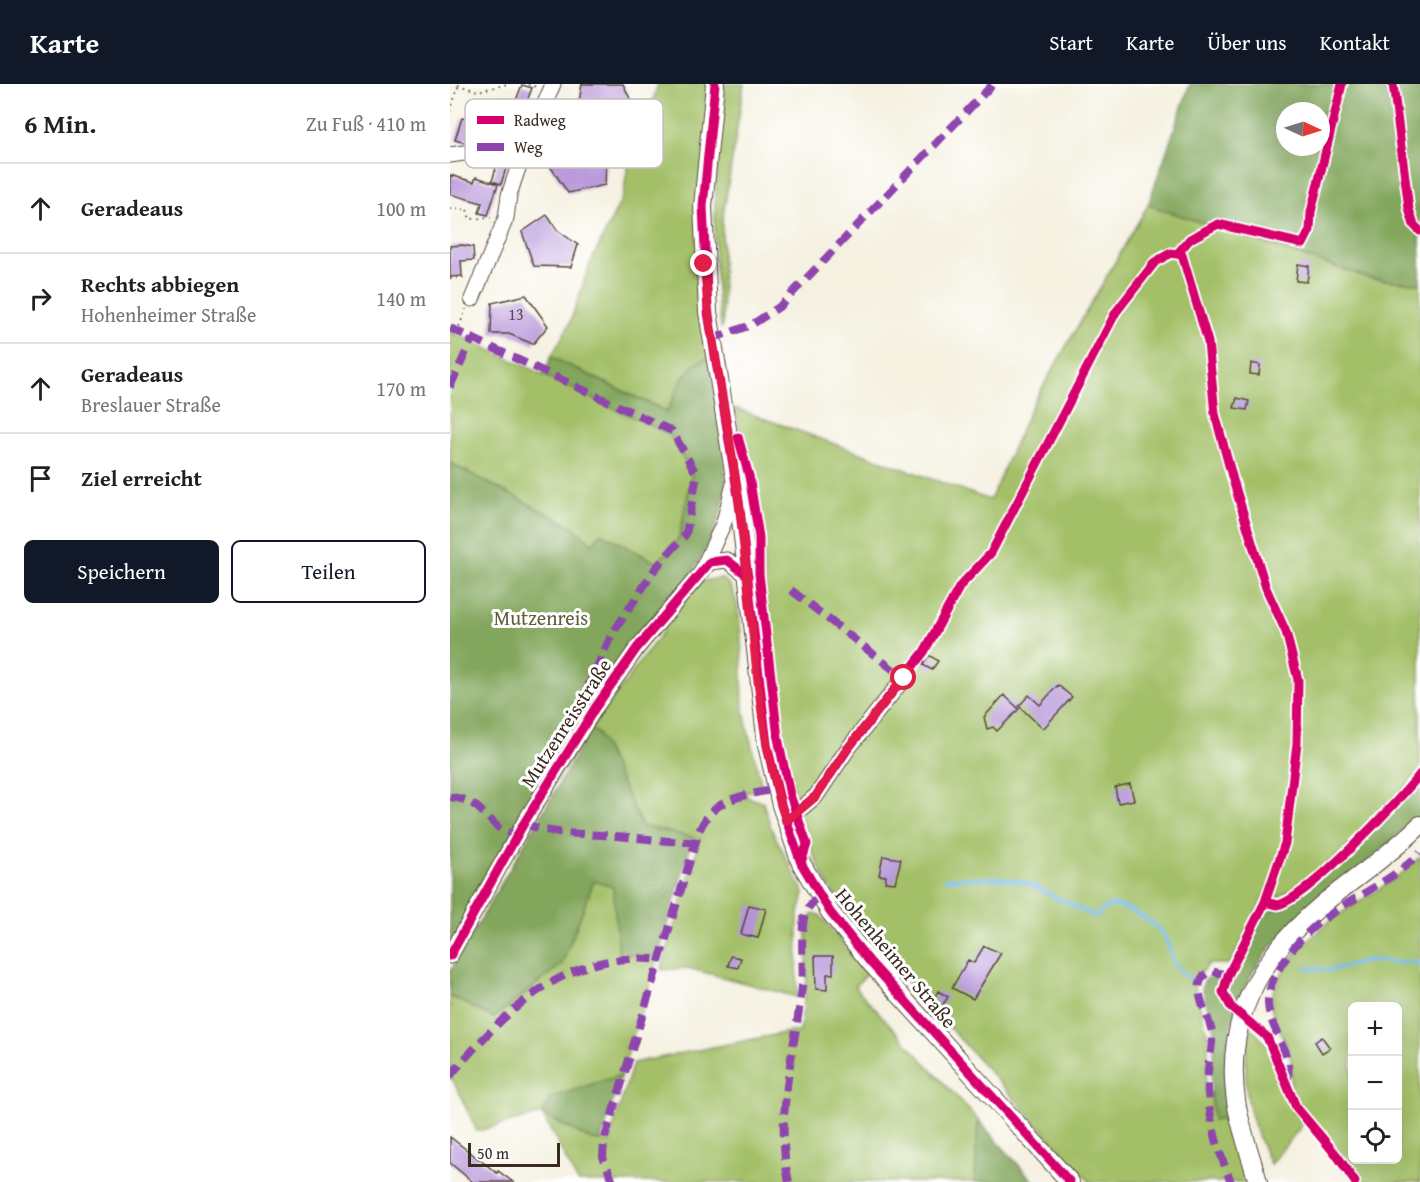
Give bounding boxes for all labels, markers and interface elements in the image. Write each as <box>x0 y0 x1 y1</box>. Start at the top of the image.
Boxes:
text: Karte <box>30 22 99 63</box>
text: Start <box>1049 27 1093 58</box>
text: Karte <box>1126 27 1174 58</box>
text: Über uns <box>1207 27 1287 58</box>
text: Kontakt <box>1320 27 1390 58</box>
legend <box>465 99 663 168</box>
north arrow <box>1276 102 1330 156</box>
text: 6 Min. <box>24 104 96 143</box>
text: Radweg <box>514 108 566 132</box>
text: Zu Fuß · 410 m <box>306 109 426 138</box>
text: Weg <box>514 135 542 159</box>
icon: ahead <box>24 192 57 225</box>
text: Geradeaus <box>81 192 183 224</box>
text: 100 m <box>376 194 426 223</box>
route end <box>690 250 716 276</box>
text: Rechts abbiegen <box>81 268 239 300</box>
icon: right <box>24 282 57 315</box>
text: 140 m <box>376 284 426 313</box>
text: Hohenheimer Straße <box>81 300 256 329</box>
house number: 13 <box>508 302 524 326</box>
text: Geradeaus <box>81 358 183 390</box>
icon: ahead <box>24 372 57 405</box>
text: 170 m <box>376 374 426 403</box>
text: Breslauer Straße <box>81 390 221 419</box>
icon: arrive <box>24 462 57 495</box>
text: Ziel erreicht <box>81 462 202 494</box>
button: Speichern <box>24 540 219 603</box>
button: Teilen <box>231 540 426 603</box>
park label: Mutzenreis <box>494 603 588 632</box>
street label: Mutzenreisstraße <box>513 653 618 793</box>
route start <box>890 664 916 690</box>
street label: Hohenheimer Straße <box>829 881 964 1034</box>
map controls <box>1348 1002 1402 1164</box>
button: + <box>1348 1002 1402 1056</box>
button: − <box>1348 1056 1402 1110</box>
button: locate <box>1348 1110 1402 1164</box>
scale bar <box>468 1140 560 1168</box>
text: 50 m <box>477 1141 509 1165</box>

